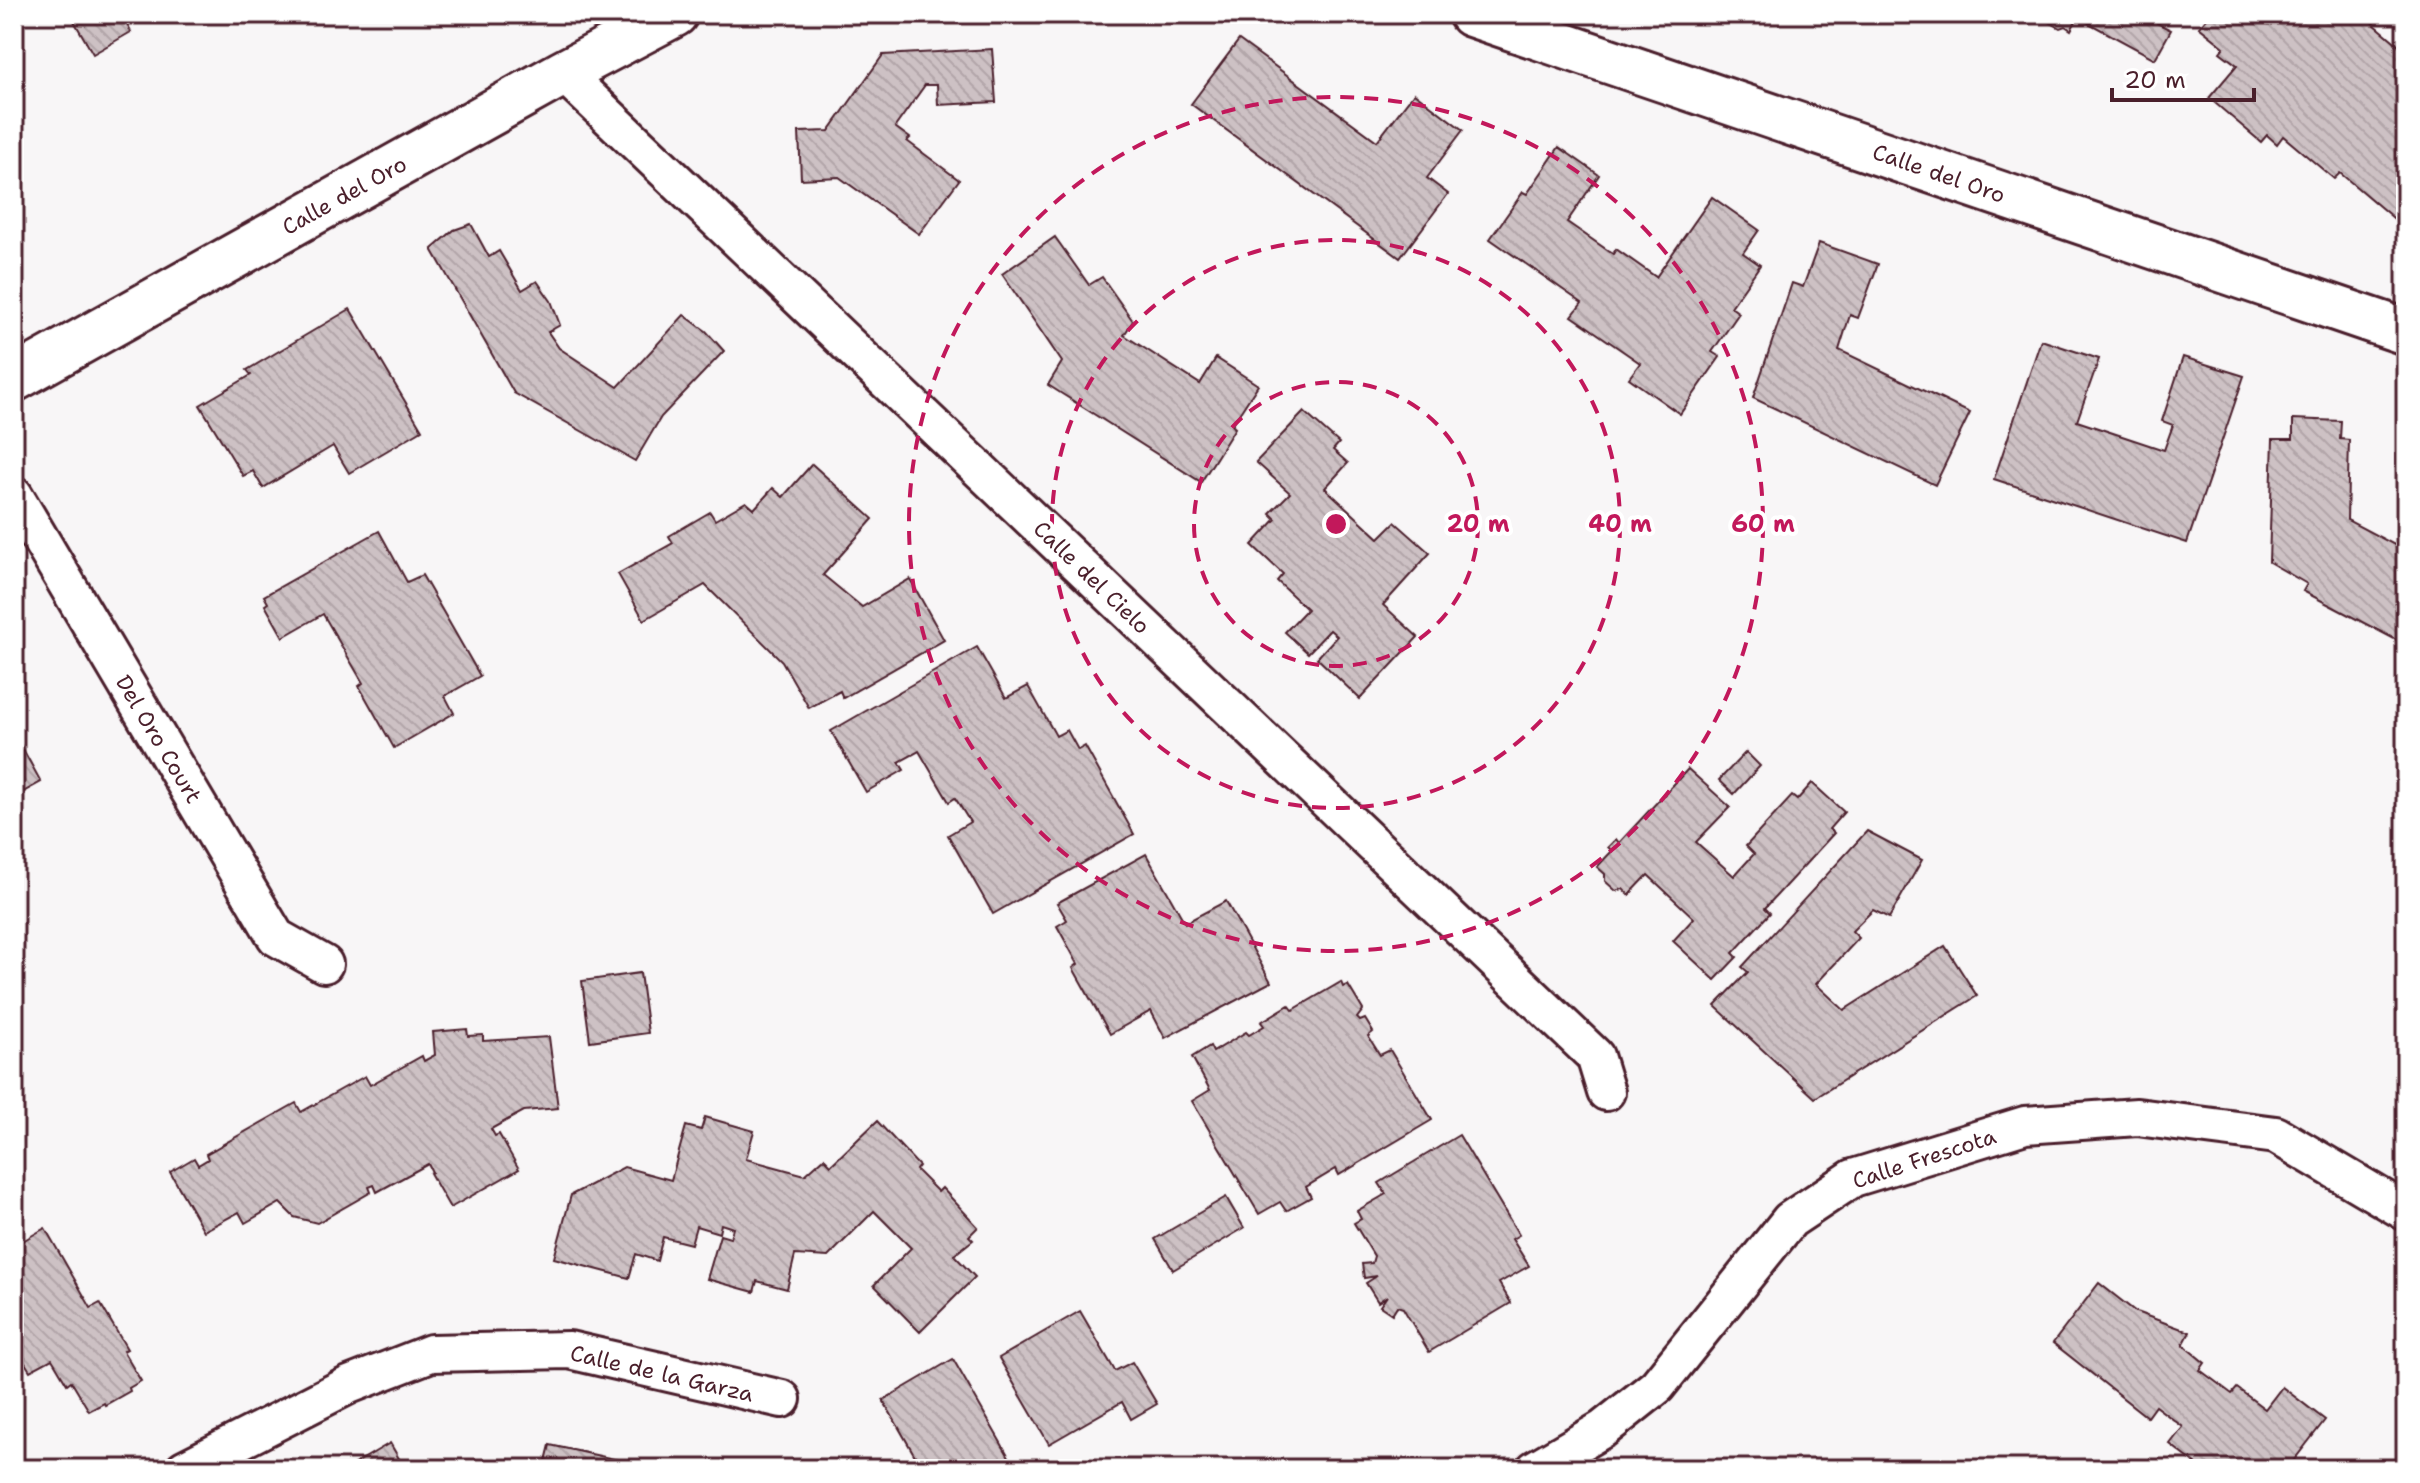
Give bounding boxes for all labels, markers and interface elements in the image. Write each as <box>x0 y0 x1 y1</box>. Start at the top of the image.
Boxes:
scale bar <box>2112 52 2254 102</box>
text: 20 m <box>2124 64 2186 96</box>
street label: Calle del Oro <box>1869 137 2009 210</box>
street label: Calle del Oro <box>277 149 412 242</box>
text: 20 m <box>1446 508 1510 540</box>
text: 40 m <box>1588 508 1652 540</box>
text: 60 m <box>1731 508 1795 540</box>
centre of rings <box>1322 510 1350 538</box>
street label: Calle del Cielo <box>1027 514 1156 640</box>
street label: Del Oro Court <box>109 670 208 809</box>
street label: Calle Frescota <box>1849 1121 2000 1195</box>
street label: Calle de la Garza <box>567 1338 757 1409</box>

